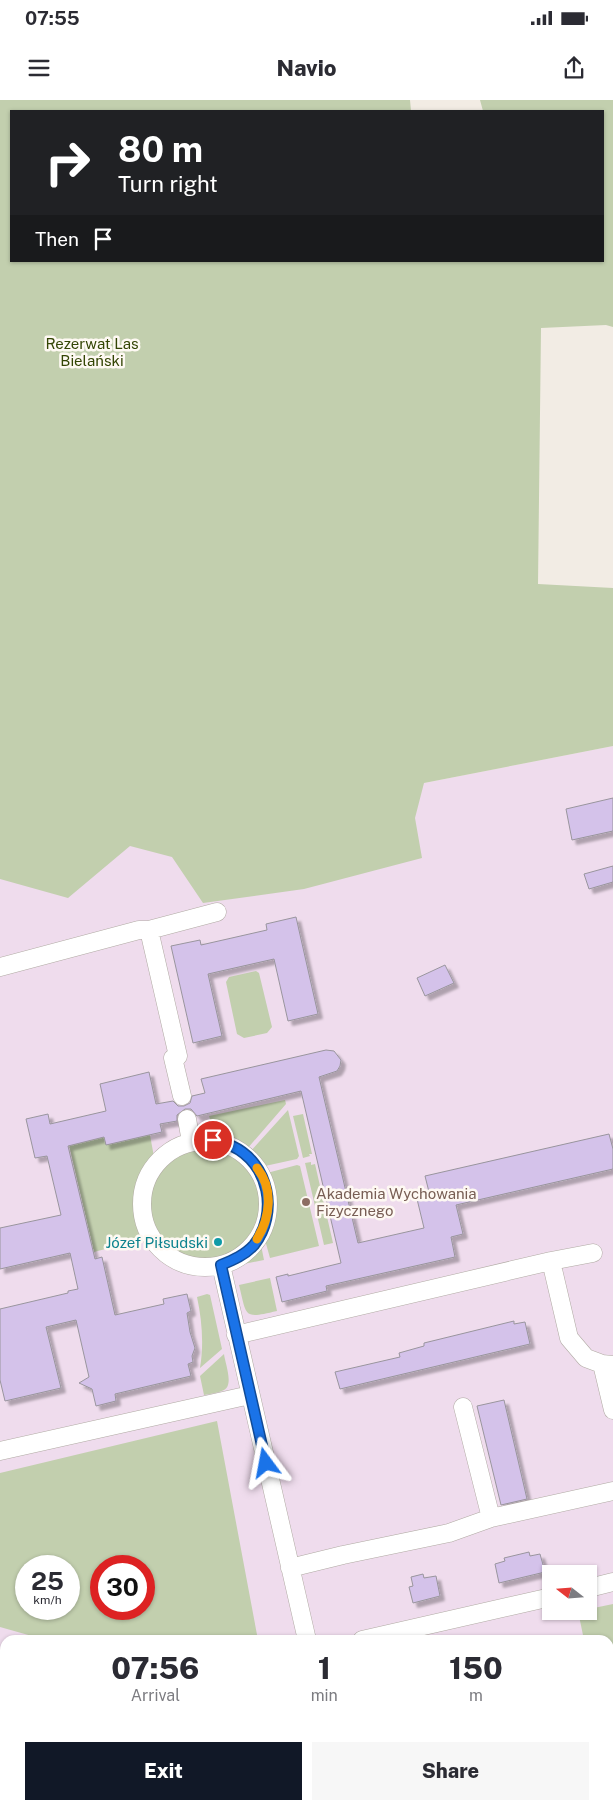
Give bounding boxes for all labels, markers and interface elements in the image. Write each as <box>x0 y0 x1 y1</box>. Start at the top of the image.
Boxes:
text: 07:55 <box>25 7 80 29</box>
icon: menu <box>25 54 53 82</box>
icon: share <box>560 54 588 82</box>
text: Navio <box>276 55 337 81</box>
text: 80 m <box>118 129 203 170</box>
icon: right <box>35 130 100 195</box>
text: Turn right <box>118 171 218 197</box>
icon: arrive <box>89 225 117 253</box>
text: Then <box>35 228 79 250</box>
park label: Rezerwat Las Bielański <box>45 335 139 369</box>
pin <box>192 1119 234 1161</box>
icon: arrive <box>199 1126 227 1154</box>
place label: Akademia Wychowania Fizycznego <box>316 1185 477 1219</box>
marker: Akademia Wychowania Fizycznego <box>300 1196 312 1208</box>
place label: Józef Piłsudski <box>106 1234 208 1251</box>
marker: Józef Piłsudski <box>212 1236 224 1248</box>
position arrow <box>239 1436 291 1488</box>
speed limit sign: 30 <box>90 1555 155 1620</box>
north arrow <box>542 1565 598 1620</box>
map controls <box>542 1565 597 1620</box>
text: 25 <box>31 1566 64 1596</box>
text: km/h <box>33 1593 62 1607</box>
text: 07:56 <box>111 1650 199 1686</box>
text: 1 <box>318 1650 331 1686</box>
text: 150 <box>449 1650 503 1686</box>
text: Arrival <box>131 1686 180 1705</box>
text: min <box>311 1686 338 1705</box>
text: m <box>469 1686 483 1705</box>
button: Exit <box>25 1742 302 1800</box>
button: Share <box>312 1742 589 1800</box>

